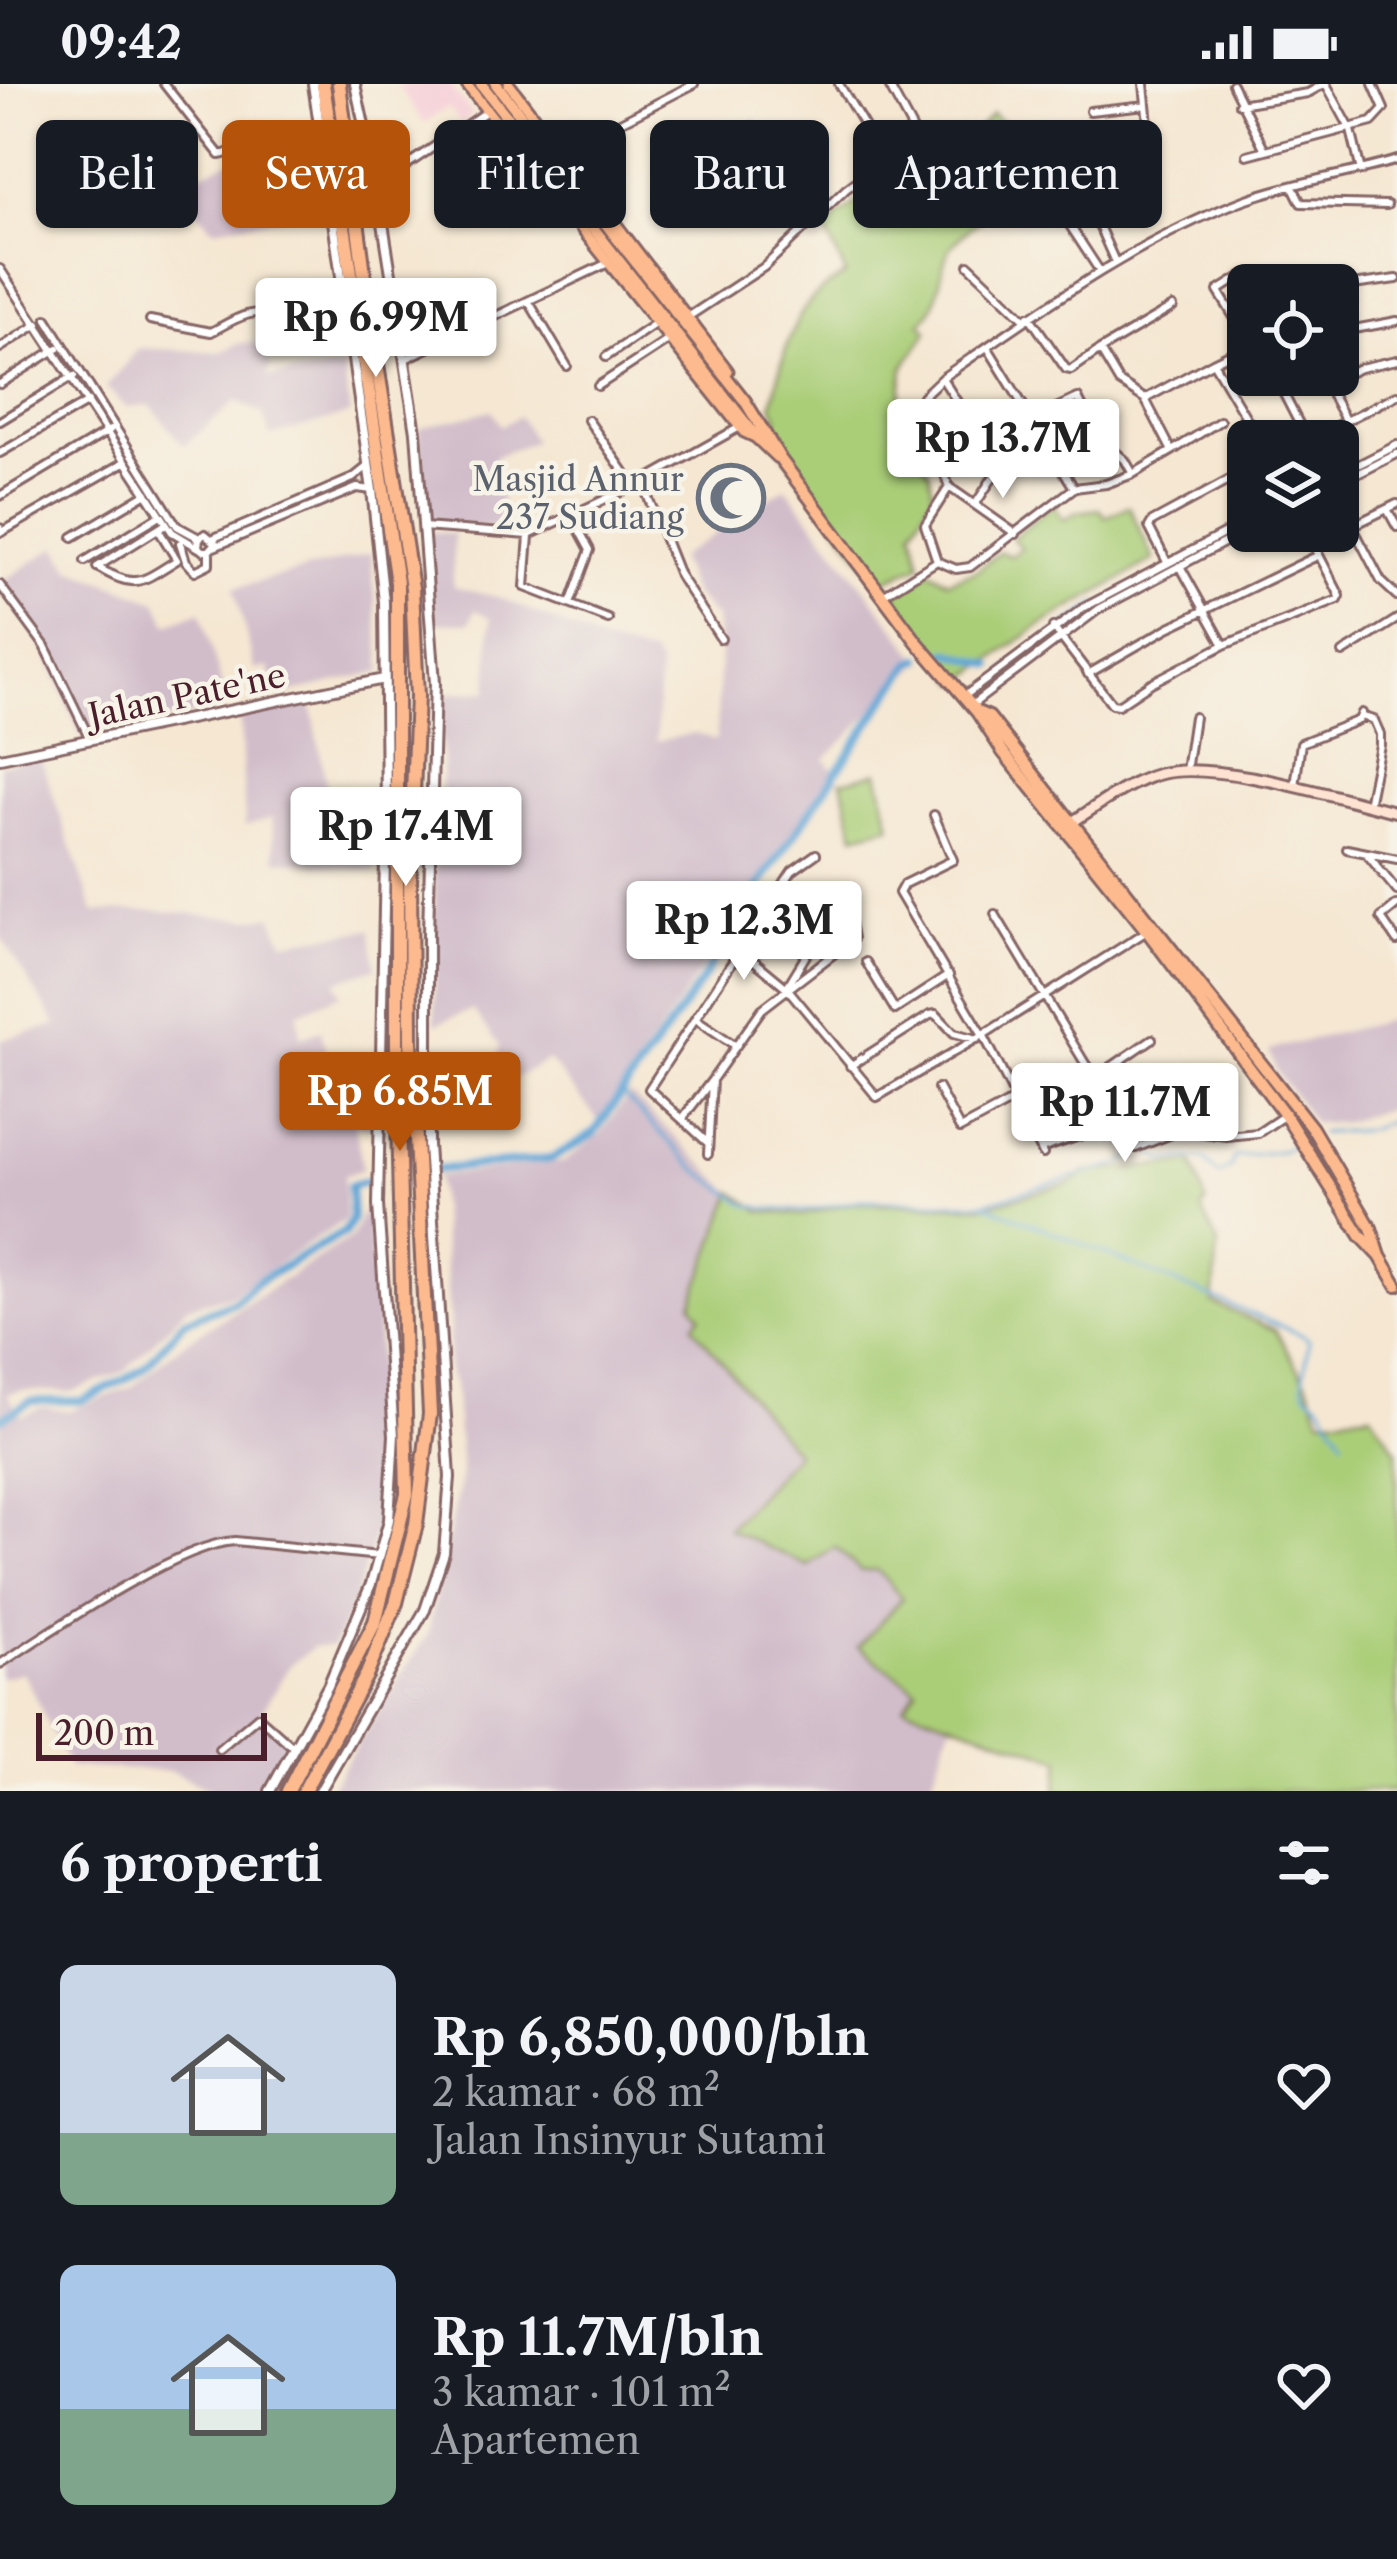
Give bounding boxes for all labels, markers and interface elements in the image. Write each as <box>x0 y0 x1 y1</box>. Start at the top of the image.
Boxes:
text: 09:42 <box>60 14 182 70</box>
chip: Beli <box>36 120 198 228</box>
chip: Sewa <box>222 120 410 228</box>
chip: Filter <box>434 120 626 228</box>
chip: Baru <box>650 120 829 228</box>
chip: Apartemen <box>853 120 1162 228</box>
map controls <box>1227 264 1359 552</box>
button: locate <box>1227 264 1359 396</box>
pin: Rp 6.99M <box>252 278 500 380</box>
text: Rp 6.99M <box>282 293 470 341</box>
pin: Rp 13.7M <box>879 399 1127 501</box>
text: Rp 13.7M <box>914 414 1092 462</box>
button: layers <box>1227 420 1359 552</box>
place label: Masjid Annur 237 Sudiang <box>472 459 685 538</box>
mosque icon: Masjid Annur 237 Sudiang <box>696 463 766 533</box>
street label: Jalan Pate'ne <box>80 655 289 737</box>
pin: Rp 17.4M <box>282 787 530 889</box>
text: Rp 17.4M <box>317 802 495 850</box>
pin: Rp 12.3M <box>620 881 868 983</box>
text: Rp 12.3M <box>654 896 834 944</box>
pin: Rp 6.85M <box>276 1052 524 1154</box>
pin: Rp 11.7M <box>1001 1063 1249 1165</box>
text: Rp 6.85M <box>307 1067 493 1115</box>
text: Rp 11.7M <box>1038 1078 1212 1126</box>
scale bar <box>36 1707 267 1760</box>
text: 200 m <box>54 1713 154 1754</box>
icon: filters <box>1271 1830 1337 1896</box>
text: 6 properti <box>60 1832 323 1894</box>
text: Rp 6,850,000/bln <box>432 2006 869 2068</box>
icon: home <box>156 2013 300 2157</box>
icon: heart <box>1271 2052 1337 2118</box>
text: 2 kamar · 68 m² <box>432 2068 720 2116</box>
text: Jalan Insinyur Sutami <box>432 2116 826 2164</box>
text: Rp 11.7M/bln <box>432 2306 764 2368</box>
icon: home <box>156 2313 300 2457</box>
icon: heart <box>1271 2352 1337 2418</box>
text: 3 kamar · 101 m² <box>432 2368 731 2416</box>
text: Apartemen <box>432 2416 640 2464</box>

